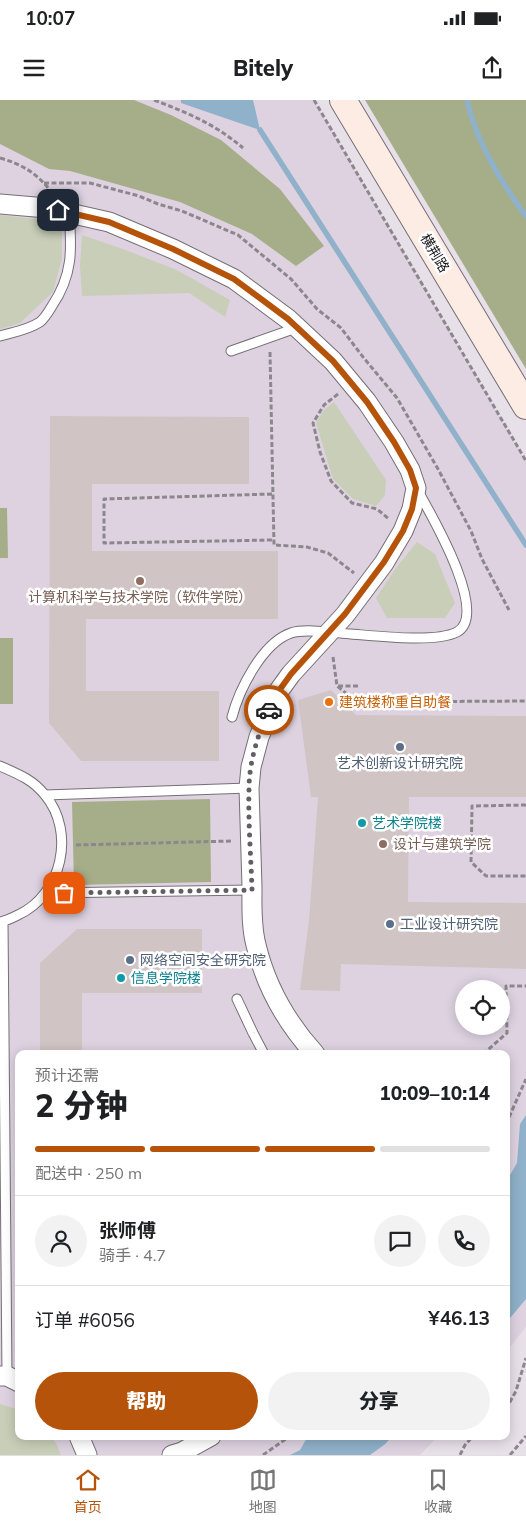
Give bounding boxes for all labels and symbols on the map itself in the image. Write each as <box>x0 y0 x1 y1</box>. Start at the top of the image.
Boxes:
pin <box>37 189 79 231</box>
street label: 横荆路 <box>416 230 454 276</box>
marker: 计算机科学与技术学院（软件学院） <box>134 575 146 587</box>
place label: 计算机科学与技术学院（软件学院） <box>28 588 252 606</box>
courier <box>244 685 294 735</box>
place label: 建筑楼称重自助餐 <box>339 693 451 711</box>
marker: 建筑楼称重自助餐 <box>323 696 335 708</box>
marker: 艺术创新设计研究院 <box>394 741 406 753</box>
place label: 艺术创新设计研究院 <box>337 754 463 772</box>
place label: 艺术学院楼 <box>372 814 442 832</box>
marker: 艺术学院楼 <box>356 817 368 829</box>
place label: 设计与建筑学院 <box>393 835 491 853</box>
marker: 设计与建筑学院 <box>377 838 389 850</box>
pin <box>43 872 85 914</box>
place label: 工业设计研究院 <box>400 915 498 933</box>
marker: 工业设计研究院 <box>384 918 396 930</box>
place label: 网络空间安全研究院 <box>140 951 266 969</box>
marker: 网络空间安全研究院 <box>124 954 136 966</box>
place label: 信息学院楼 <box>131 969 201 987</box>
marker: 信息学院楼 <box>115 972 127 984</box>

